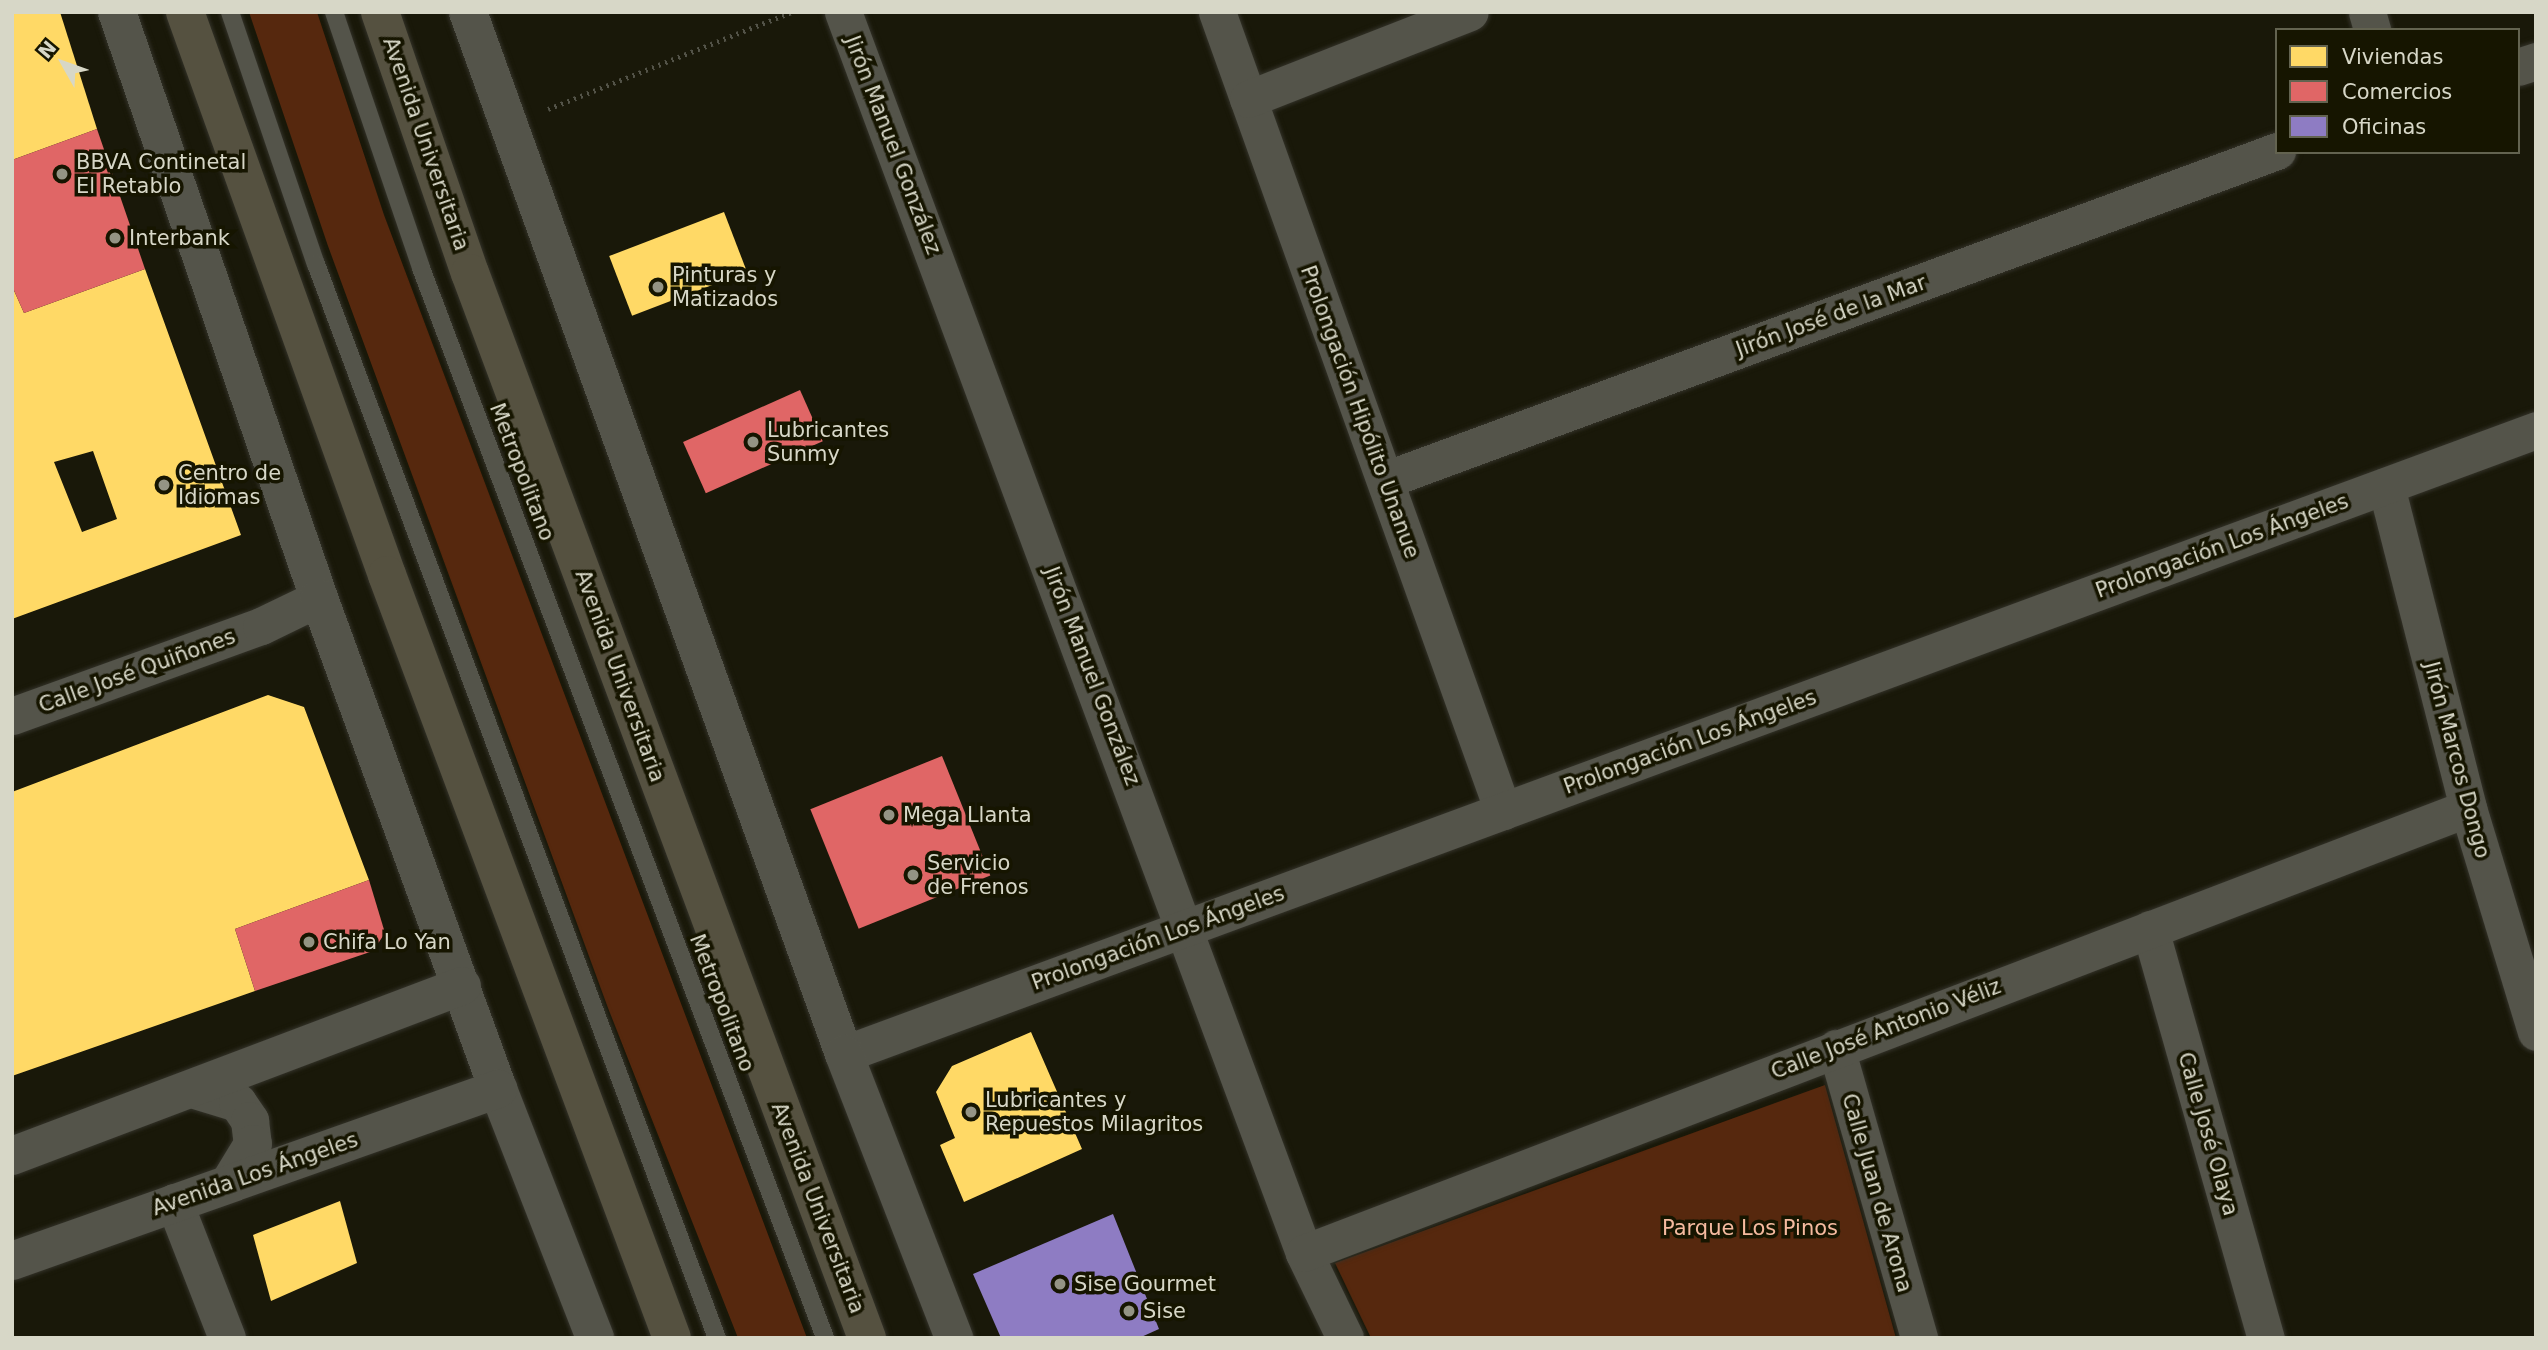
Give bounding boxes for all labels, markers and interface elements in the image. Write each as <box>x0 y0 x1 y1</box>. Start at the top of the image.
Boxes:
north arrow <box>28 28 98 98</box>
legend <box>2275 28 2520 154</box>
street label: Jirón Manuel González <box>840 32 946 258</box>
street label: Avenida Universitaria <box>378 34 474 254</box>
text: N <box>33 36 60 63</box>
text: Viviendas <box>2342 45 2443 69</box>
text: Comercios <box>2342 80 2452 104</box>
text: Oficinas <box>2342 115 2426 139</box>
place label: BBVA Continetal El Retablo <box>76 149 246 199</box>
marker: BBVA Continetal El Retablo <box>54 166 70 182</box>
place label: Interbank <box>129 225 230 251</box>
marker: Interbank <box>107 230 123 246</box>
place label: Pinturas y Matizados <box>672 262 778 312</box>
street label: Prolongación Hipólito Unanue <box>1295 262 1425 562</box>
street label: Jirón José de la Mar <box>1732 270 1930 362</box>
marker: Pinturas y Matizados <box>650 279 666 295</box>
street label: Metropolitano <box>484 400 560 544</box>
place label: Lubricantes Sunmy <box>767 417 889 467</box>
marker: Lubricantes Sunmy <box>745 434 761 450</box>
place label: Centro de Idiomas <box>178 460 281 510</box>
marker: Centro de Idiomas <box>156 477 172 493</box>
street label: Prolongación Los Ángeles <box>2092 488 2352 604</box>
street label: Jirón Manuel González <box>1039 563 1145 789</box>
street label: Avenida Universitaria <box>570 566 670 786</box>
street label: Calle José Quiñones <box>35 624 239 718</box>
street label: Jirón Marcos Dongo <box>2419 659 2495 861</box>
street label: Prolongación Los Ángeles <box>1560 684 1820 800</box>
place label: Mega Llanta <box>903 802 1032 828</box>
marker: Mega Llanta <box>881 807 897 823</box>
place label: Servicio de Frenos <box>927 850 1029 900</box>
marker: Servicio de Frenos <box>905 867 921 883</box>
street label: Prolongación Los Ángeles <box>1028 880 1288 996</box>
place label: Chifa Lo Yan <box>323 929 451 955</box>
street label: Metropolitano <box>684 931 760 1075</box>
marker: Chifa Lo Yan <box>301 934 317 950</box>
street label: Calle José Antonio Véliz <box>1768 973 2004 1085</box>
street label: Calle José Olaya <box>2173 1049 2243 1219</box>
place label: Lubricantes y Repuestos Milagritos <box>985 1087 1203 1137</box>
street label: Calle Juan de Arona <box>1837 1091 1917 1295</box>
street label: Avenida Universitaria <box>766 1099 870 1317</box>
marker: Lubricantes y Repuestos Milagritos <box>963 1104 979 1120</box>
street label: Avenida Los Ángeles <box>149 1127 361 1221</box>
park label: Parque Los Pinos <box>1662 1215 1838 1241</box>
place label: Sise Gourmet <box>1074 1271 1216 1297</box>
marker: Sise Gourmet <box>1052 1276 1068 1292</box>
place label: Sise <box>1143 1298 1186 1324</box>
marker: Sise <box>1121 1303 1137 1319</box>

